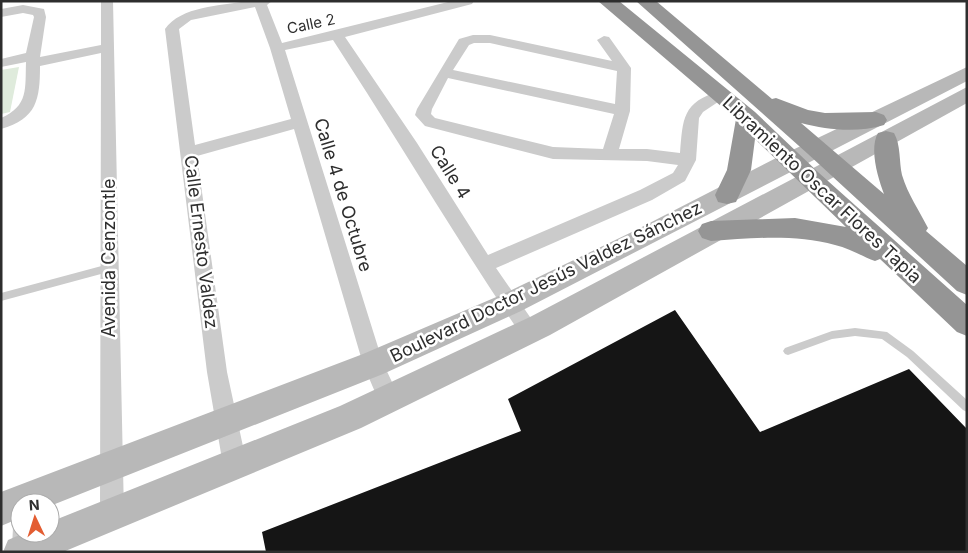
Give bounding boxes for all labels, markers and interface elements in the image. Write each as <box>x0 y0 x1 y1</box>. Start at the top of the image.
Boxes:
street label: Calle 2 <box>285 9 337 38</box>
street label: Libramiento Oscar Flores Tapia <box>719 92 926 287</box>
street label: Calle 4 de Octubre <box>310 116 377 274</box>
street label: Calle 4 <box>426 141 475 202</box>
street label: Calle Ernesto Valdez <box>180 154 223 330</box>
street label: Avenida Cenzontle <box>98 179 119 337</box>
street label: Boulevard Doctor Jesús Valdez Sánchez <box>387 197 705 366</box>
north arrow <box>10 493 60 543</box>
text: N <box>28 496 40 513</box>

